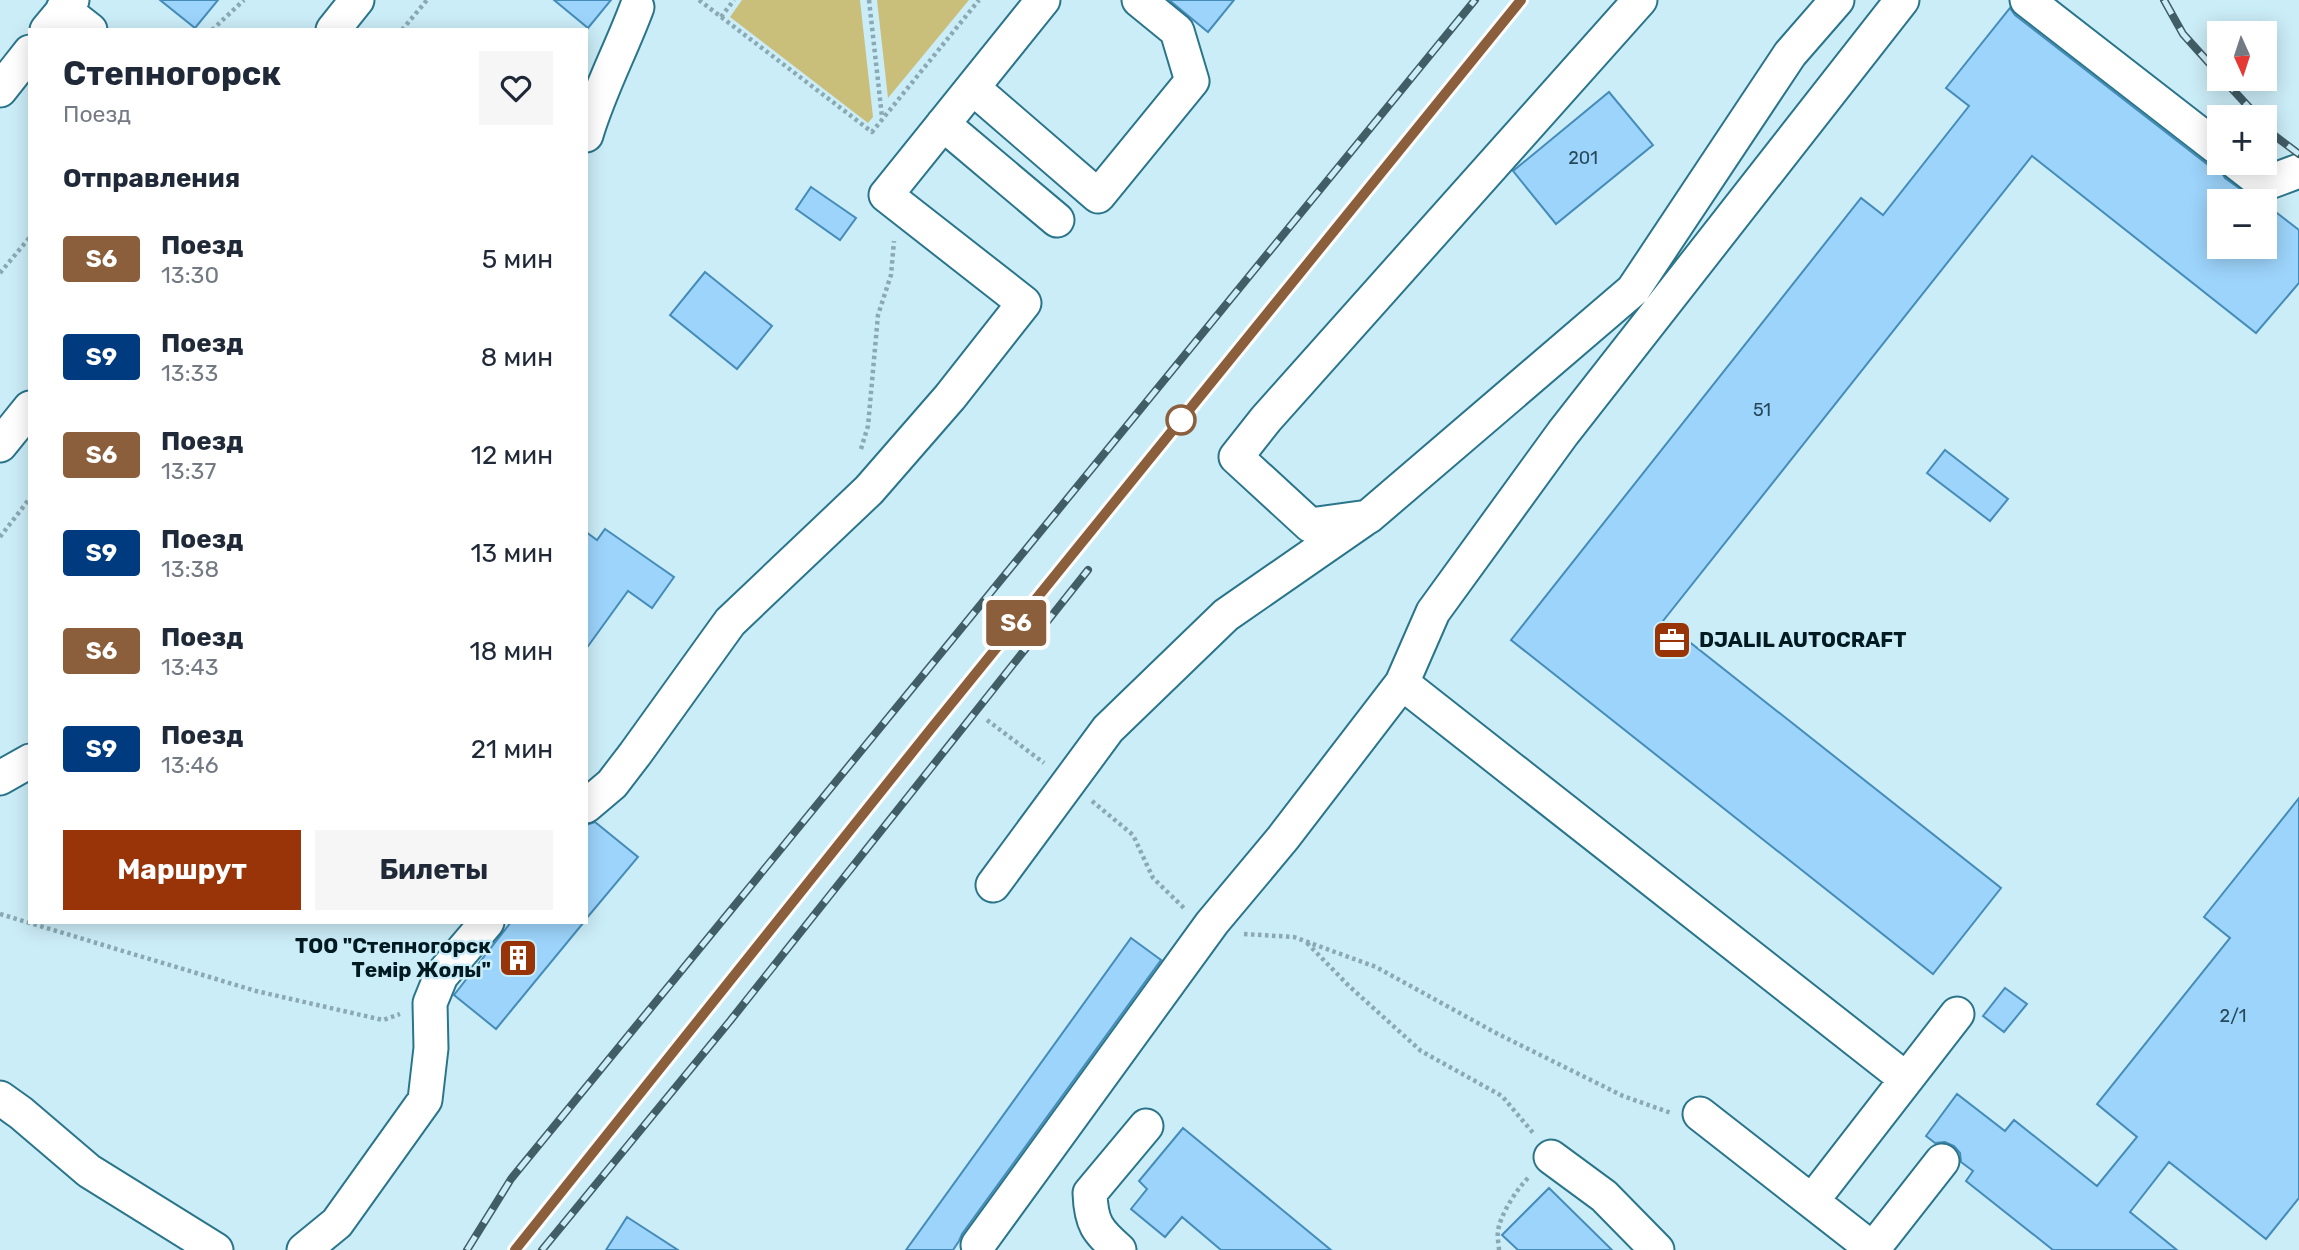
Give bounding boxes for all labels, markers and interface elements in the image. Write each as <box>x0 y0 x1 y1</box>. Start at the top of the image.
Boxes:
north arrow <box>2207 21 2277 91</box>
map controls <box>2207 21 2277 259</box>
button: heart <box>479 51 553 125</box>
text: Степногорск <box>63 54 281 93</box>
text: Поезд <box>63 100 131 128</box>
button: + <box>2207 105 2277 175</box>
house number: 201 <box>1568 147 1598 169</box>
text: Отправления <box>63 163 240 194</box>
button: − <box>2207 189 2277 259</box>
text: Поезд <box>161 230 243 261</box>
text: 5 мин <box>482 244 553 275</box>
text: S6 <box>86 245 117 273</box>
text: 13:30 <box>161 261 219 289</box>
text: Поезд <box>161 328 243 359</box>
text: 8 мин <box>481 342 553 373</box>
text: S9 <box>86 343 117 371</box>
text: 13:33 <box>161 359 218 387</box>
house number: 51 <box>1753 399 1771 421</box>
unlabelled marker <box>1166 405 1196 435</box>
text: Поезд <box>161 426 243 457</box>
text: 12 мин <box>471 440 553 471</box>
text: S6 <box>86 441 117 469</box>
text: 13:37 <box>161 457 216 485</box>
text: Поезд <box>161 524 243 555</box>
text: 13 мин <box>470 538 553 569</box>
text: S9 <box>86 539 117 567</box>
text: 13:38 <box>161 555 219 583</box>
line badge: S6 <box>984 600 1048 646</box>
text: S6 <box>1000 609 1032 637</box>
office icon: DJALIL AUTOCRAFT <box>1651 619 1693 661</box>
text: Поезд <box>161 622 243 653</box>
place label: DJALIL AUTOCRAFT <box>1699 627 1907 652</box>
text: 18 мин <box>470 636 553 667</box>
text: S6 <box>86 637 117 665</box>
text: 13:43 <box>161 653 219 681</box>
text: Поезд <box>161 720 243 751</box>
text: 21 мин <box>471 734 553 765</box>
text: S9 <box>86 735 117 763</box>
text: 13:46 <box>161 751 219 779</box>
button: Маршрут <box>63 830 301 910</box>
button: Билеты <box>315 830 553 910</box>
place label: ТОО "Степногорск Темiр Жолы" <box>295 933 491 982</box>
building icon: ТОО "Степногорск Темiр Жолы" <box>497 937 539 979</box>
house number: 2/1 <box>2220 1005 2246 1027</box>

